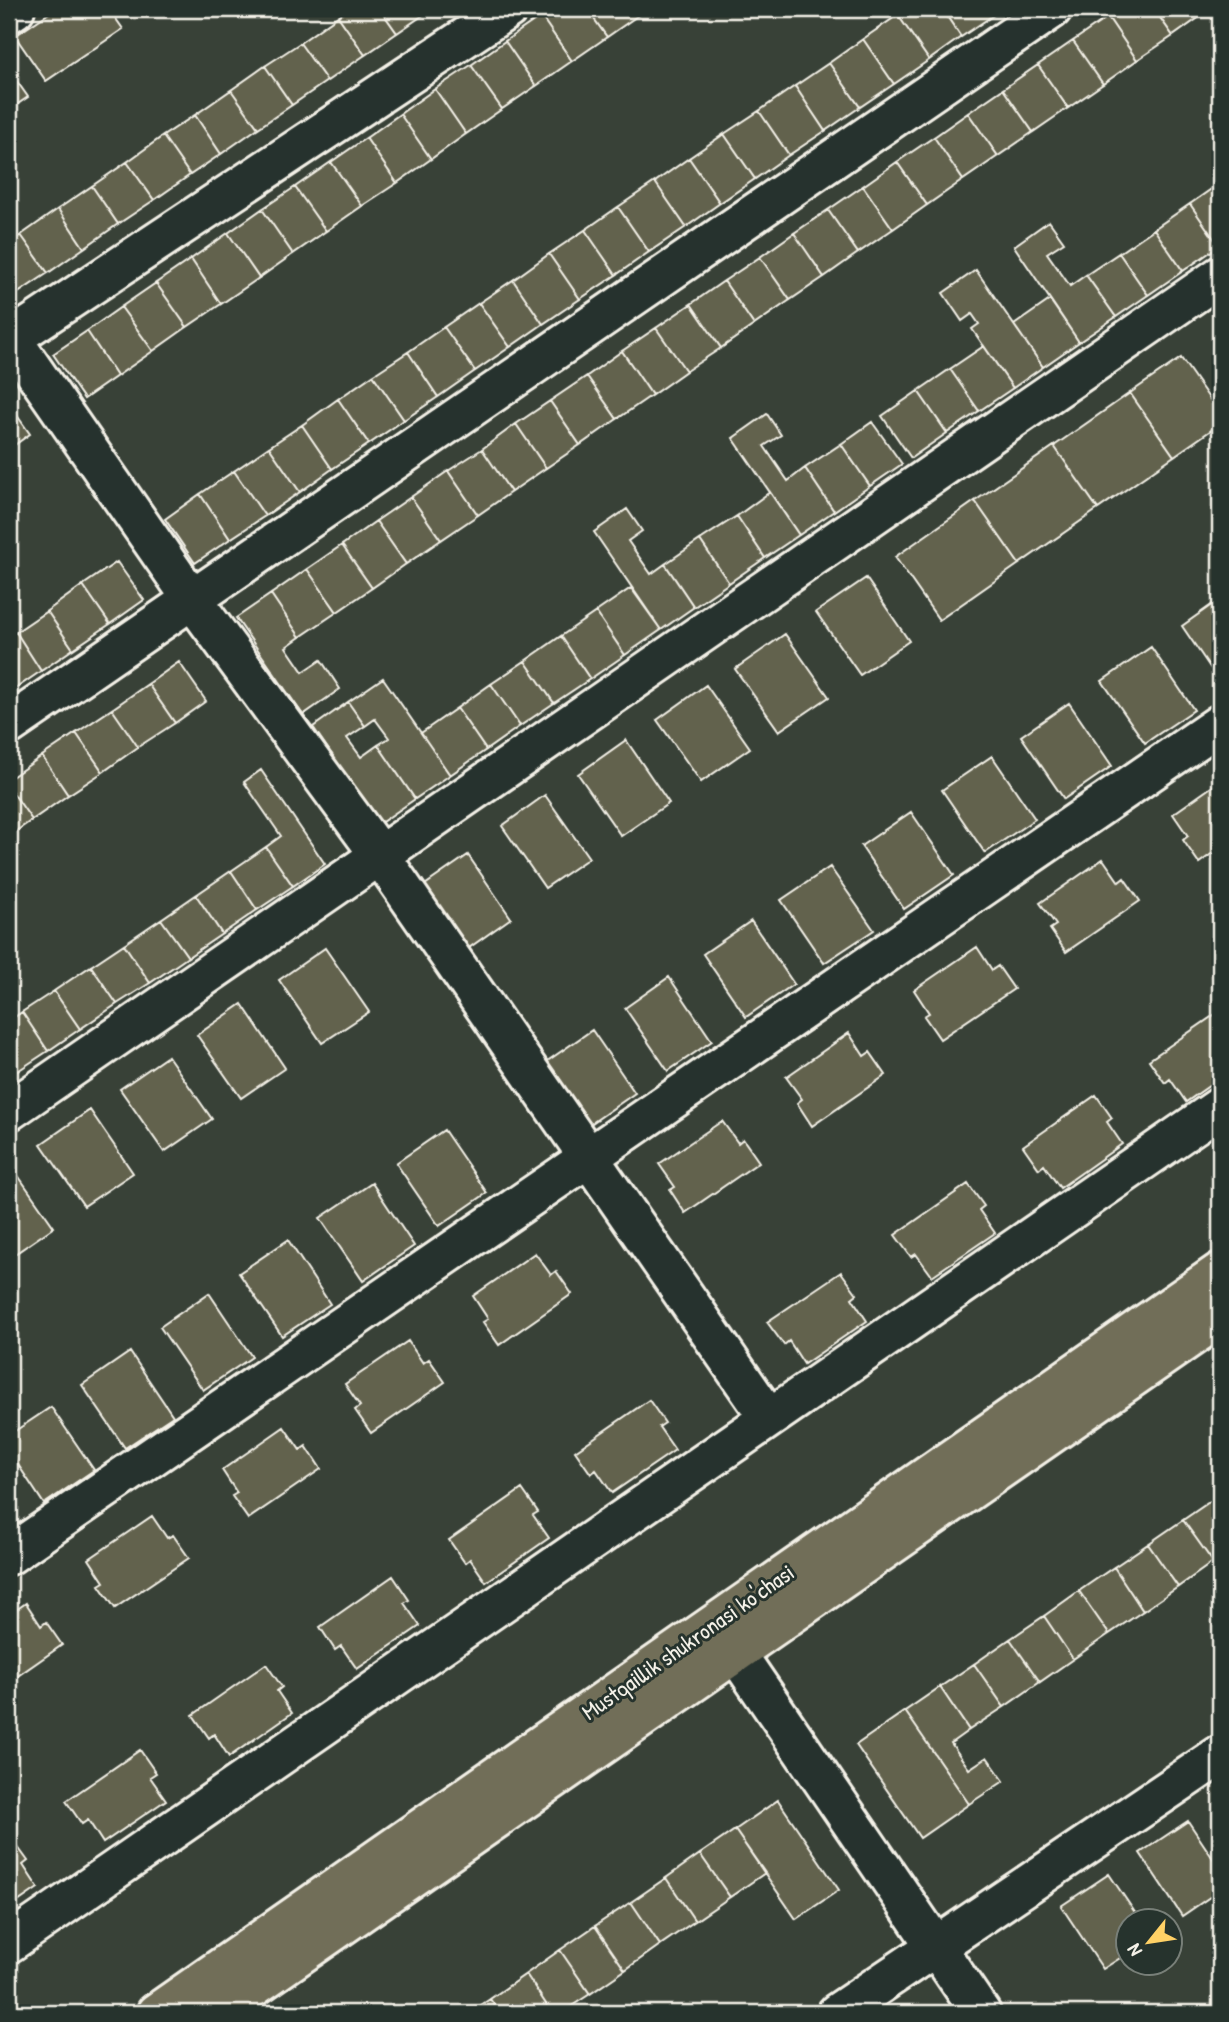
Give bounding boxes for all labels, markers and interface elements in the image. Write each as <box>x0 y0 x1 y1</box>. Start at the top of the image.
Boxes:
street label: Mustqaillik shukronasi ko'chasi <box>575 1556 800 1727</box>
north arrow <box>1114 1906 1184 1976</box>
text: N <box>1120 1940 1148 1961</box>

